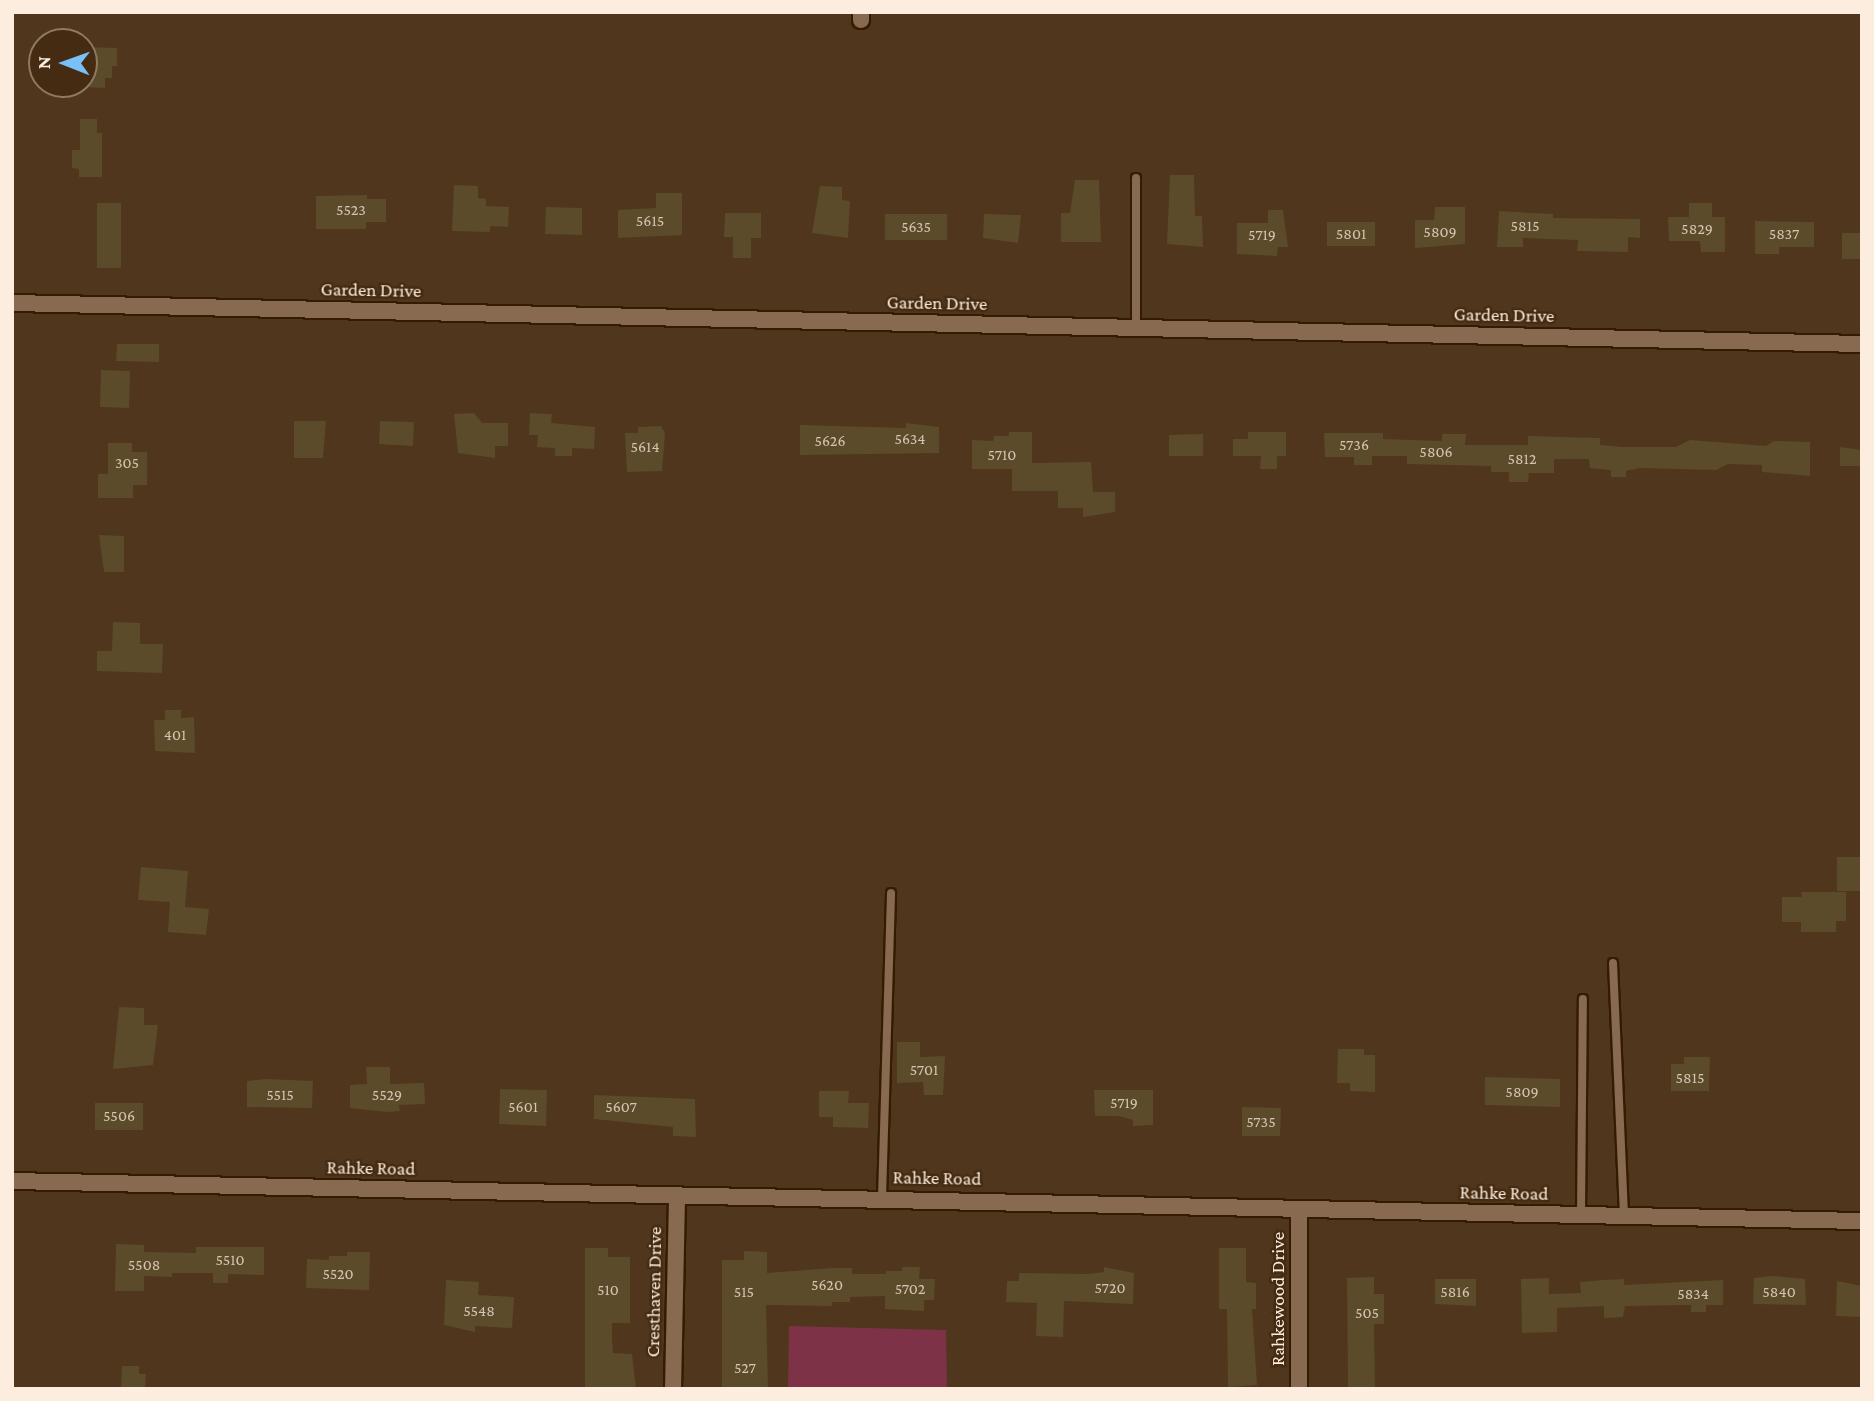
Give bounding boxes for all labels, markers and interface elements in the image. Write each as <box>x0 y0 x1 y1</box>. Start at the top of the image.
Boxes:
north arrow <box>28 28 98 98</box>
text: N <box>33 56 54 69</box>
house number: 5523 <box>336 200 366 220</box>
house number: 5615 <box>636 211 664 231</box>
house number: 5815 <box>1510 216 1540 236</box>
house number: 5635 <box>901 217 931 237</box>
house number: 5829 <box>1681 219 1713 239</box>
house number: 5809 <box>1423 222 1457 242</box>
house number: 5801 <box>1336 224 1366 244</box>
house number: 5837 <box>1769 224 1799 244</box>
house number: 5719 <box>1248 225 1276 245</box>
street label: Garden Drive <box>321 278 421 302</box>
street label: Garden Drive <box>887 291 987 315</box>
street label: Garden Drive <box>1454 303 1554 327</box>
house number: 5634 <box>895 429 925 449</box>
house number: 5626 <box>814 431 846 451</box>
house number: 5736 <box>1339 435 1369 455</box>
house number: 5614 <box>630 437 660 457</box>
house number: 5806 <box>1419 442 1453 462</box>
house number: 5710 <box>988 445 1016 465</box>
house number: 5812 <box>1507 449 1537 469</box>
house number: 305 <box>115 453 139 473</box>
house number: 401 <box>164 725 186 745</box>
house number: 5701 <box>910 1060 938 1080</box>
house number: 5815 <box>1675 1068 1705 1088</box>
house number: 5809 <box>1505 1082 1539 1102</box>
house number: 5515 <box>266 1085 294 1105</box>
house number: 5529 <box>372 1085 402 1105</box>
house number: 5719 <box>1110 1093 1138 1113</box>
house number: 5601 <box>508 1097 538 1117</box>
house number: 5607 <box>605 1097 637 1117</box>
house number: 5506 <box>103 1106 135 1126</box>
house number: 5735 <box>1246 1112 1276 1132</box>
street label: Rahke Road <box>326 1156 416 1180</box>
street label: Rahke Road <box>892 1166 982 1190</box>
street label: Rahke Road <box>1459 1181 1549 1205</box>
street label: Cresthaven Drive <box>641 1227 667 1357</box>
street label: Rahkewood Drive <box>1267 1232 1289 1366</box>
house number: 5510 <box>215 1250 245 1270</box>
house number: 5508 <box>128 1255 160 1275</box>
house number: 5520 <box>322 1264 354 1284</box>
house number: 5620 <box>811 1275 843 1295</box>
house number: 5720 <box>1094 1278 1126 1298</box>
house number: 5702 <box>895 1279 925 1299</box>
house number: 510 <box>597 1280 619 1300</box>
house number: 515 <box>734 1282 754 1302</box>
house number: 5816 <box>1440 1282 1470 1302</box>
house number: 5840 <box>1762 1282 1796 1302</box>
house number: 5834 <box>1677 1284 1709 1304</box>
house number: 5548 <box>463 1301 495 1321</box>
house number: 505 <box>1355 1303 1379 1323</box>
house number: 527 <box>734 1358 756 1378</box>

